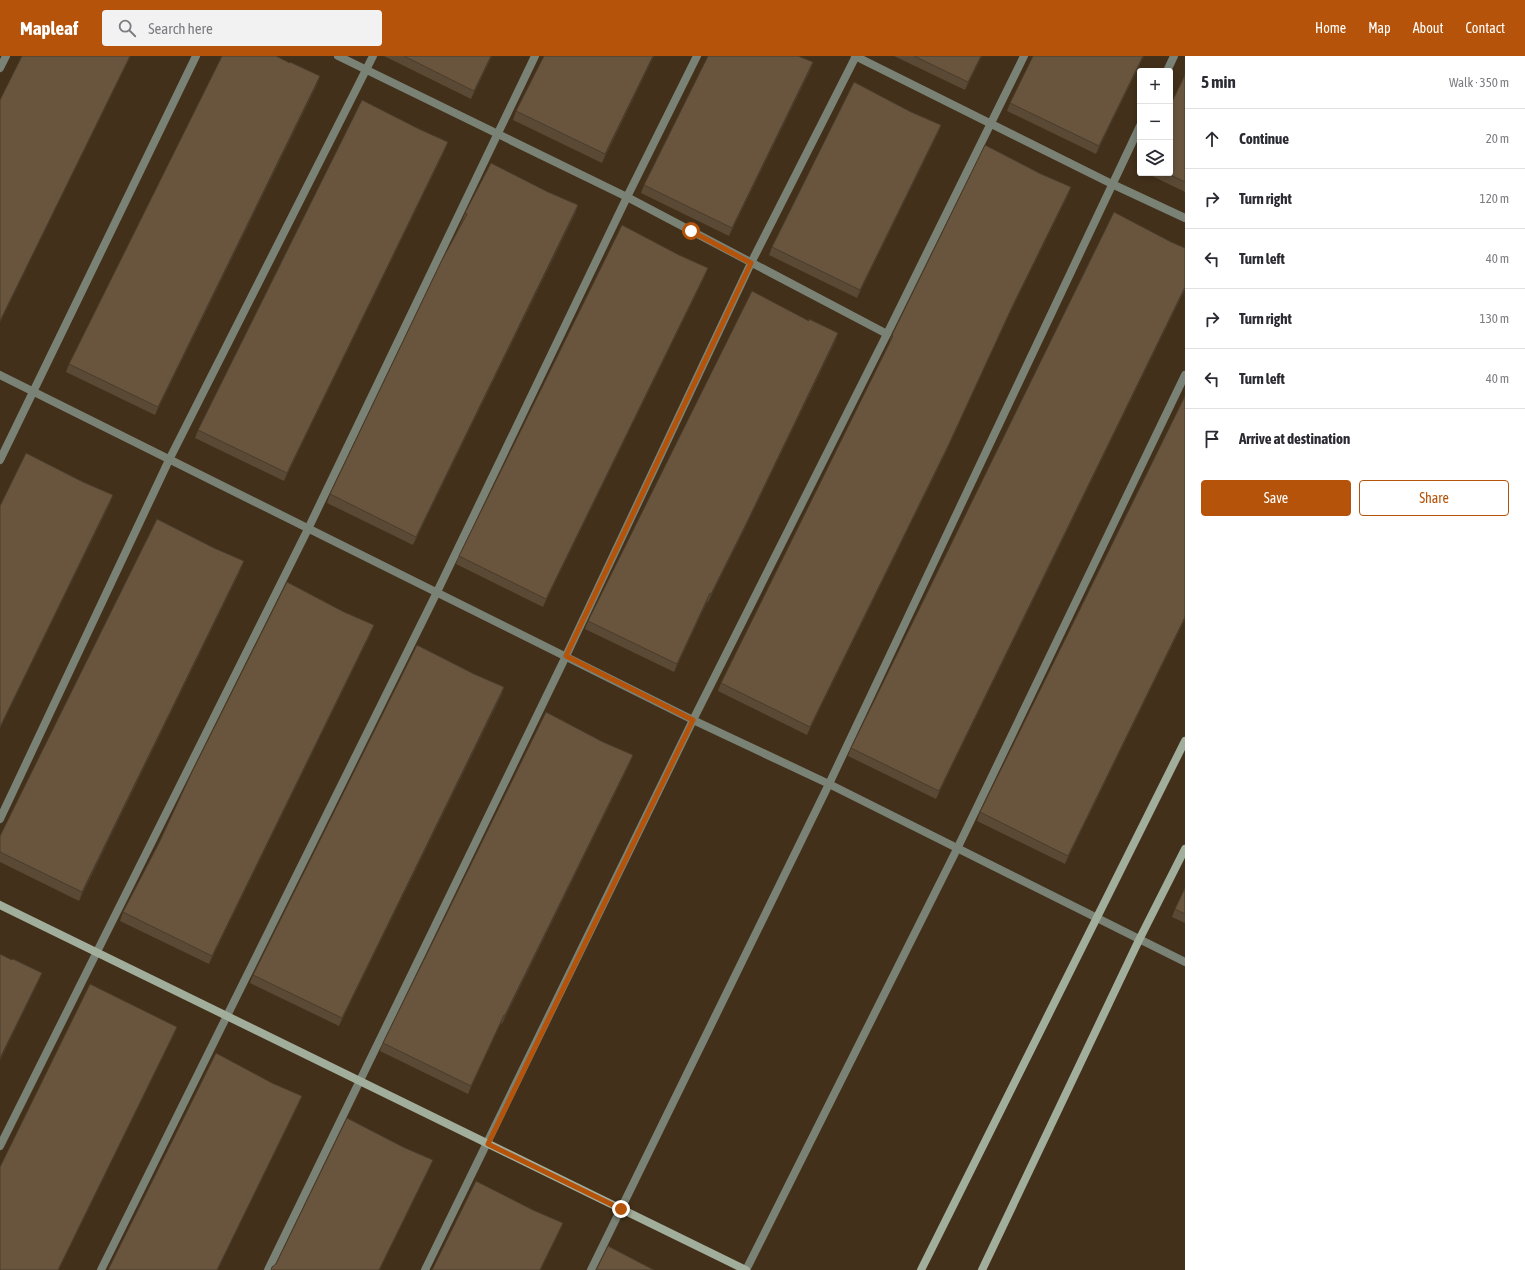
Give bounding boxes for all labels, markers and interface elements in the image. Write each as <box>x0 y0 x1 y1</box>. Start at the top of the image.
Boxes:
search box <box>102 10 382 46</box>
text: Mapleaf <box>20 17 78 39</box>
icon: search <box>116 17 138 39</box>
text: Search here <box>148 20 213 37</box>
text: Home <box>1315 20 1346 36</box>
text: Map <box>1368 20 1391 36</box>
text: About <box>1413 20 1444 36</box>
text: Contact <box>1466 20 1505 36</box>
map controls <box>1137 68 1173 176</box>
button: + <box>1137 68 1173 104</box>
text: 5 min <box>1201 72 1236 92</box>
text: Walk · 350 m <box>1449 75 1509 90</box>
button: − <box>1137 104 1173 140</box>
icon: ahead <box>1201 128 1223 150</box>
text: Continue <box>1239 130 1289 147</box>
text: 20 m <box>1486 131 1509 146</box>
button: layers <box>1137 140 1173 176</box>
icon: right <box>1201 188 1223 210</box>
text: Turn right <box>1239 190 1292 207</box>
text: 120 m <box>1480 191 1509 206</box>
route start <box>682 222 700 240</box>
icon: left <box>1201 248 1223 270</box>
text: Turn left <box>1239 250 1285 267</box>
text: 40 m <box>1486 251 1509 266</box>
icon: right <box>1201 308 1223 330</box>
text: Turn right <box>1239 310 1292 327</box>
text: 130 m <box>1480 311 1509 326</box>
icon: left <box>1201 368 1223 390</box>
text: Turn left <box>1239 370 1285 387</box>
text: 40 m <box>1486 371 1509 386</box>
icon: arrive <box>1201 428 1223 450</box>
text: Arrive at destination <box>1239 430 1350 447</box>
button: Save <box>1201 480 1351 516</box>
button: Share <box>1359 480 1509 516</box>
route end <box>612 1200 630 1218</box>

